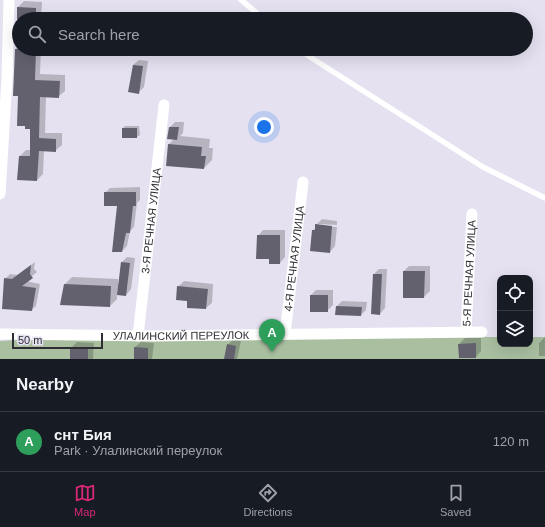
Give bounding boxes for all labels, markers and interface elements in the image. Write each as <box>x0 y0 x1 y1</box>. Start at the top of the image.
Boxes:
search box <box>12 12 533 56</box>
icon: search <box>26 23 48 45</box>
text: Search here <box>58 26 140 43</box>
your location <box>254 117 274 137</box>
street label: 3-Я РЕЧНАЯ УЛИЦА <box>139 167 163 274</box>
street label: 4-Я РЕЧНАЯ УЛИЦА <box>282 204 306 312</box>
street label: 5-Я РЕЧНАЯ УЛИЦА <box>460 219 478 327</box>
map controls <box>497 275 533 347</box>
button: locate <box>497 275 533 311</box>
button: layers <box>497 311 533 347</box>
pin: A <box>259 319 285 352</box>
street label: УЛАЛИНСКИЙ ПЕРЕУЛОК <box>113 329 250 342</box>
scale bar <box>12 331 103 350</box>
text: 50 m <box>18 334 42 346</box>
text: Nearby <box>16 375 74 394</box>
text: снт Бия <box>54 426 112 443</box>
text: A <box>24 434 34 449</box>
text: 120 m <box>493 434 529 449</box>
text: Park · Улалинский переулок <box>54 443 222 458</box>
tab: Map <box>74 482 96 518</box>
tab: Directions <box>243 482 292 518</box>
tab: Saved <box>440 482 471 518</box>

